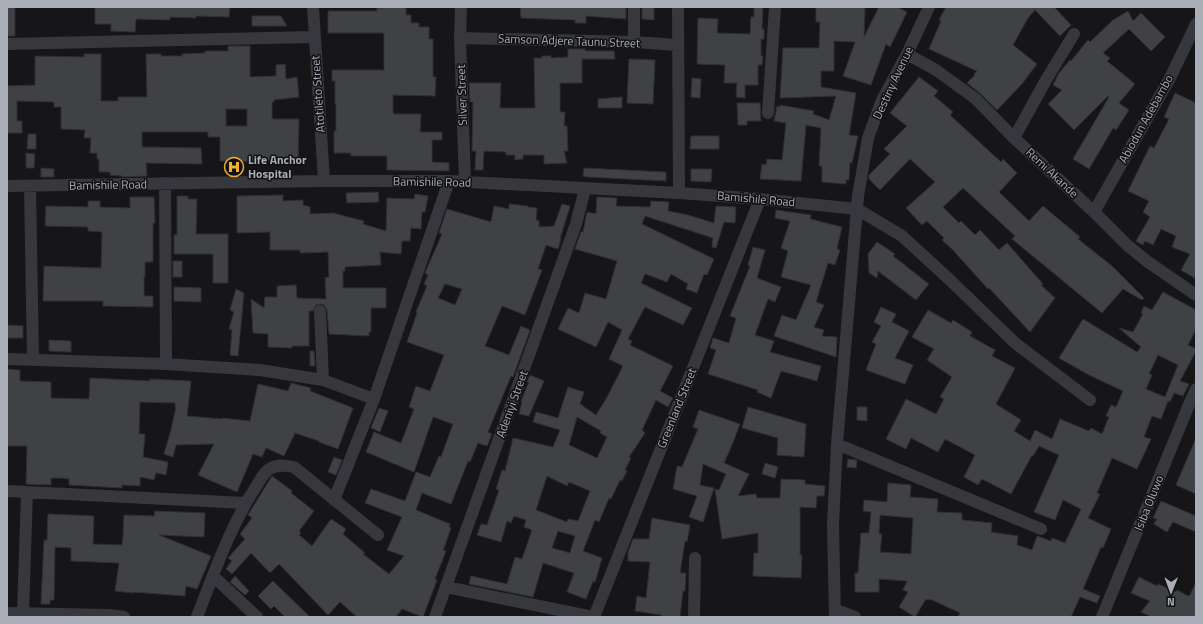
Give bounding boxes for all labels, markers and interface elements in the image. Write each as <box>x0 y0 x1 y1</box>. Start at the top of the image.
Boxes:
street label: Samson Adjere Taunu Street <box>498 29 641 53</box>
street label: Destiny Avenue <box>867 43 918 122</box>
street label: Atotileto Street <box>305 54 330 133</box>
street label: Silver Street <box>451 63 472 126</box>
street label: Abiodun Adebambo <box>1113 71 1178 167</box>
street label: Remi Akande <box>1022 143 1083 202</box>
place label: Life Anchor Hospital <box>248 150 307 183</box>
hospital icon: Life Anchor Hospital <box>223 156 245 178</box>
street label: Bamishile Road <box>393 171 471 192</box>
street label: Bamishile Road <box>69 174 147 195</box>
street label: Bamishile Road <box>716 186 796 211</box>
street label: Greenland Street <box>652 364 702 451</box>
street label: Adeniyi Street <box>491 367 533 440</box>
street label: Isiba Oluwo <box>1129 472 1168 534</box>
north arrow <box>1151 572 1191 612</box>
text: N <box>1167 594 1175 610</box>

